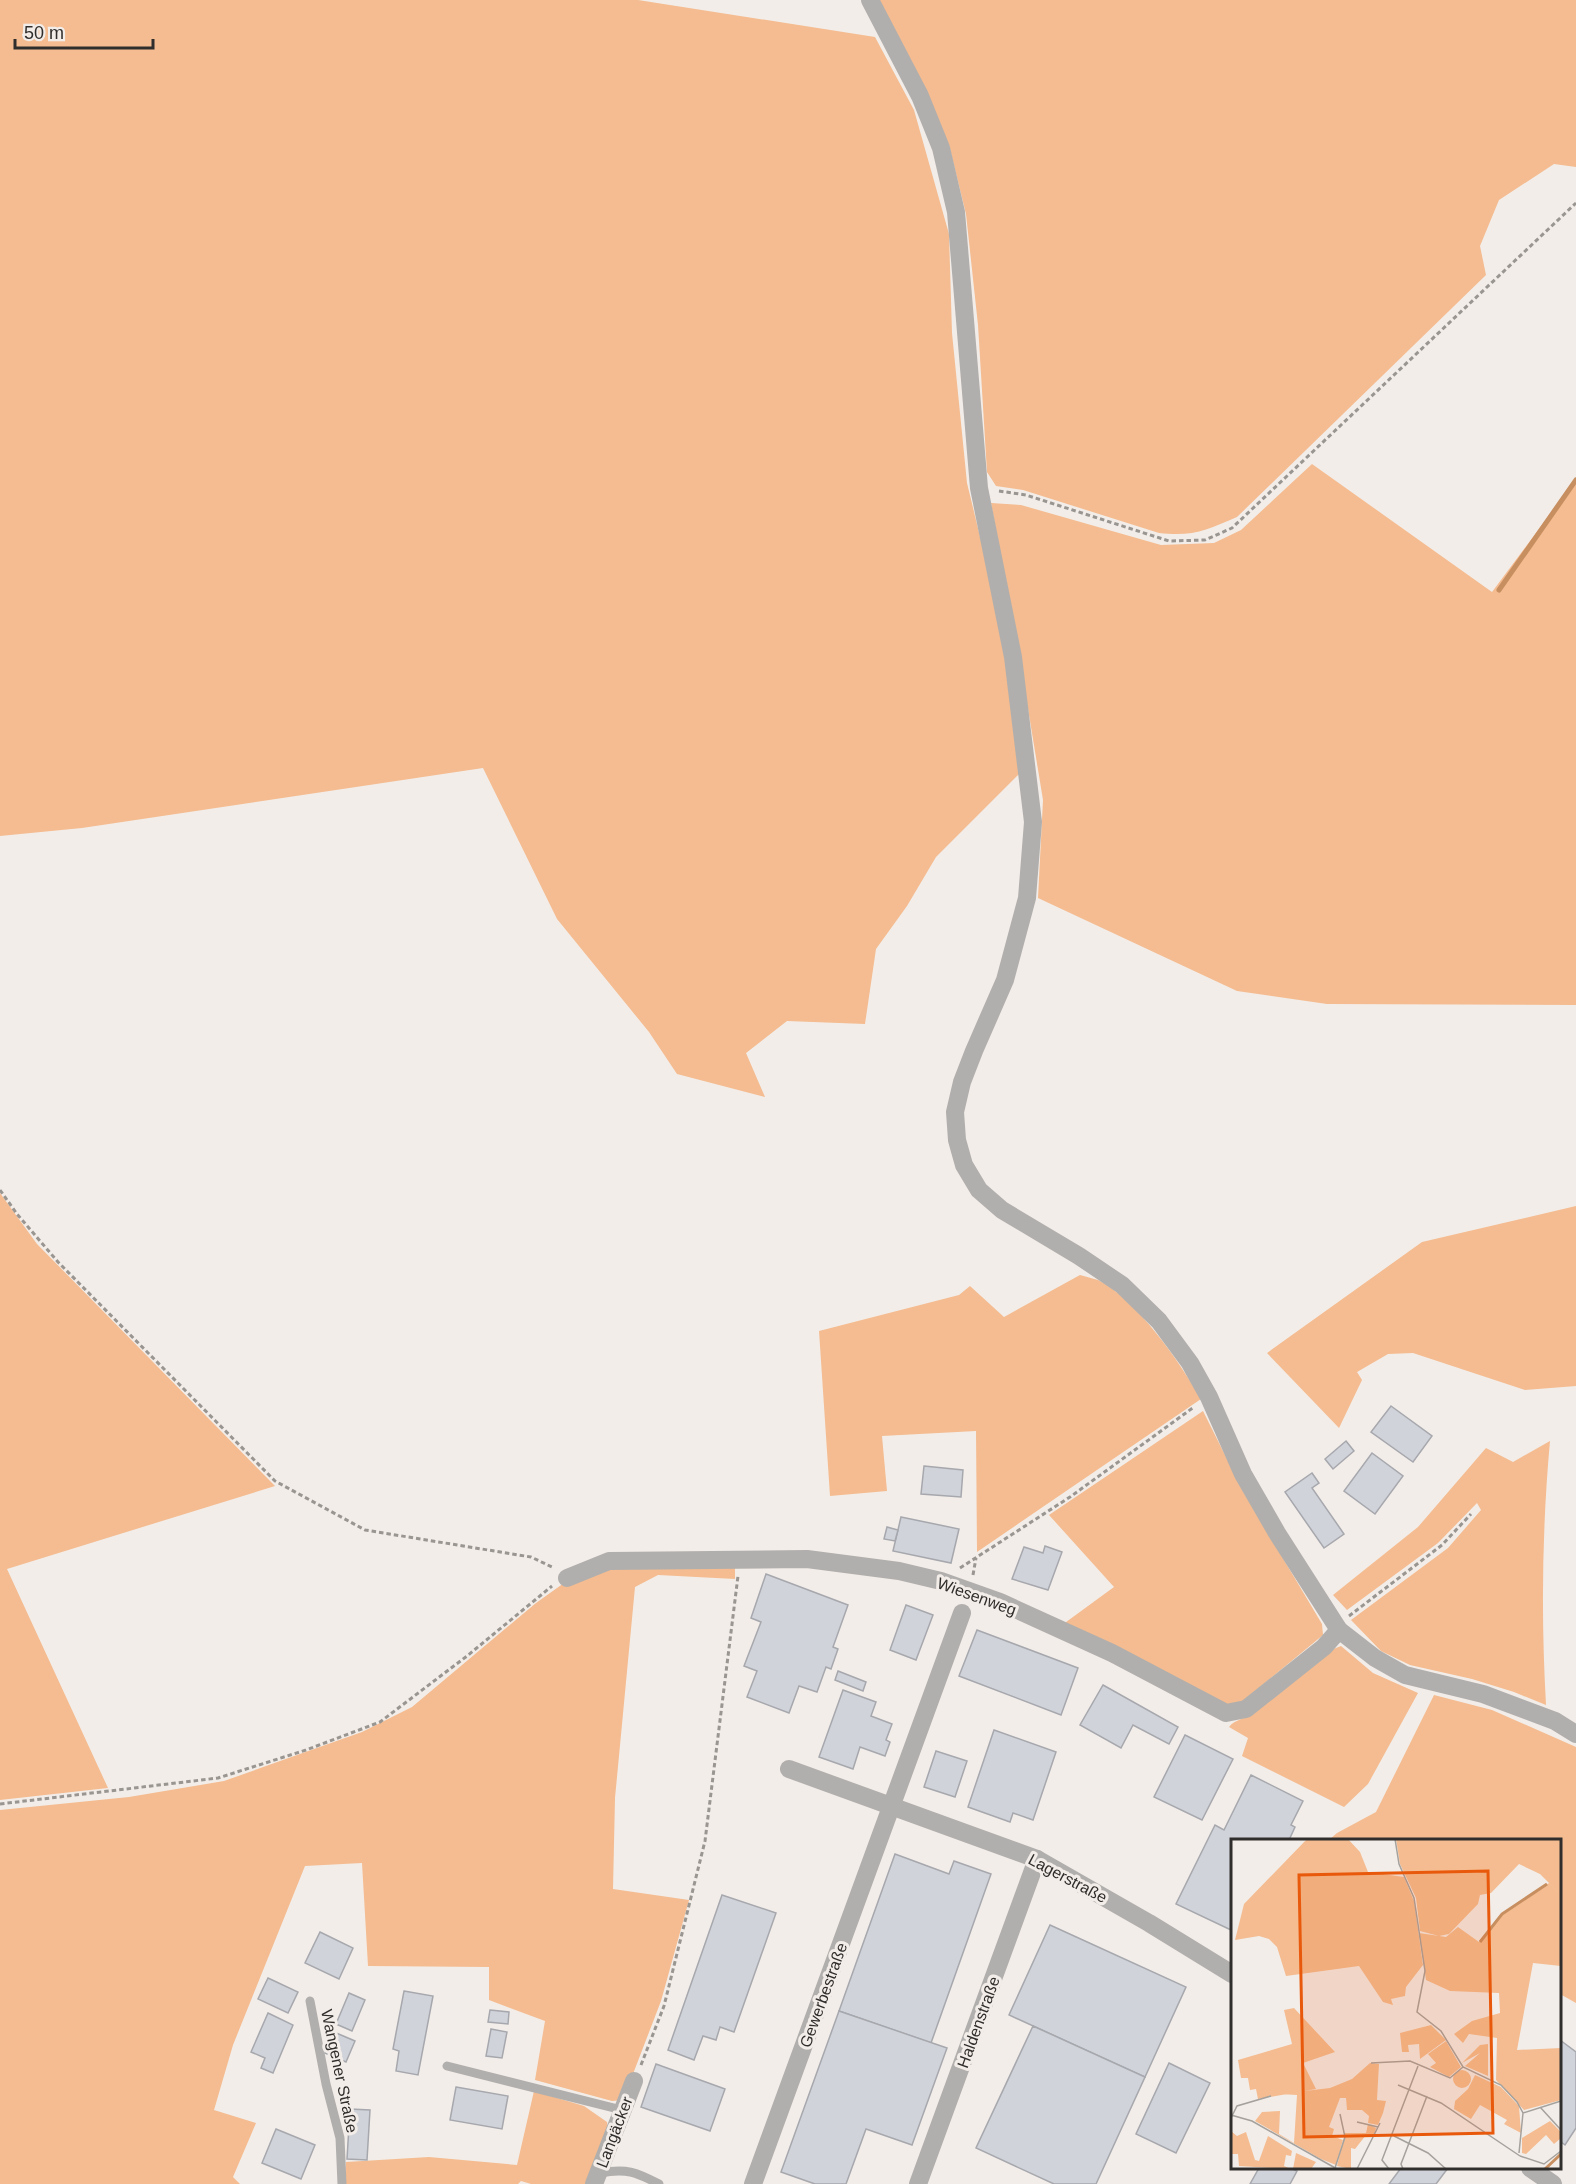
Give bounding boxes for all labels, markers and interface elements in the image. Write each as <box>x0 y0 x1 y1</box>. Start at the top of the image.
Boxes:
scale bar <box>15 12 153 50</box>
text: 50 m <box>24 23 64 43</box>
street label: Wiesenweg <box>935 1574 1019 1619</box>
inset map <box>1231 1839 1561 2169</box>
street label: Lagerstraße <box>1026 1851 1110 1906</box>
street label: Gewerbestraße <box>797 1940 850 2050</box>
street label: Haldenstraße <box>954 1974 1003 2070</box>
street label: Wangener Straße <box>318 2008 361 2134</box>
street label: Langäcker <box>593 2094 636 2170</box>

